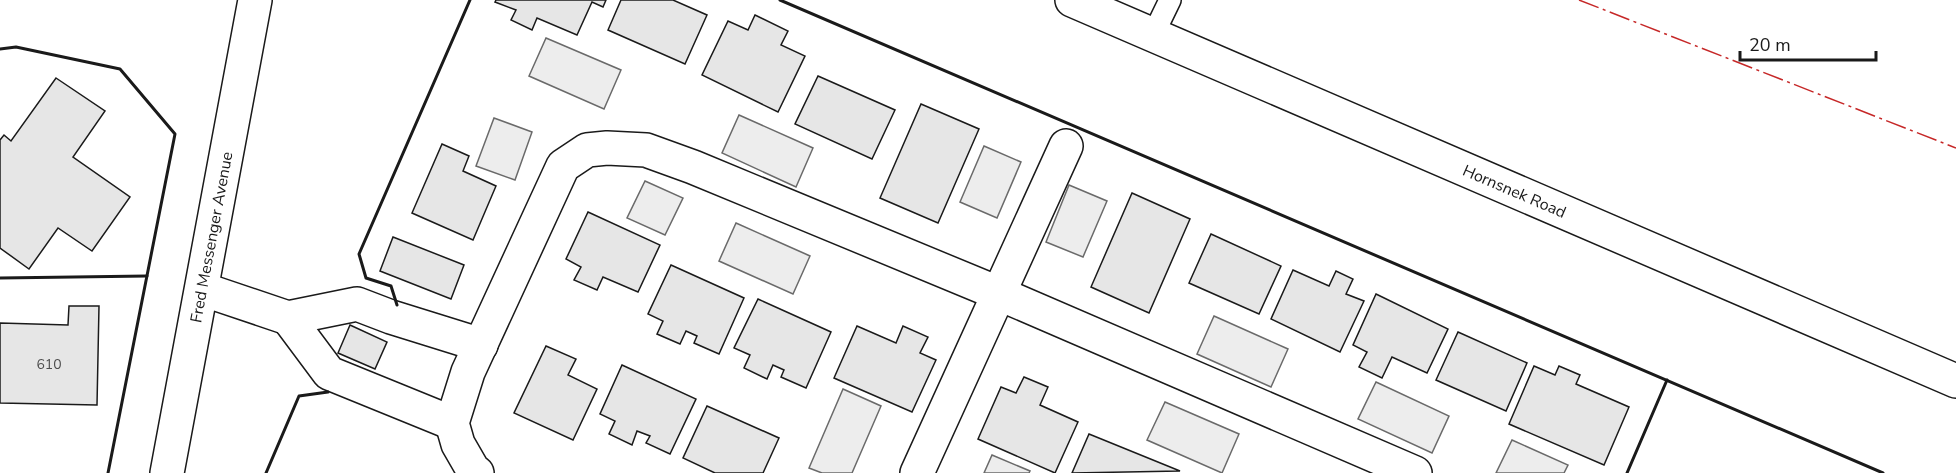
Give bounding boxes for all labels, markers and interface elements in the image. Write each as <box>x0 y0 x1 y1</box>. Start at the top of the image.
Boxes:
scale bar <box>1740 24 1876 62</box>
text: 20 m <box>1749 33 1791 57</box>
street label: Fred Messenger Avenue <box>185 150 239 325</box>
street label: Hornsnek Road <box>1459 160 1569 224</box>
house number: 610 <box>36 355 62 374</box>

